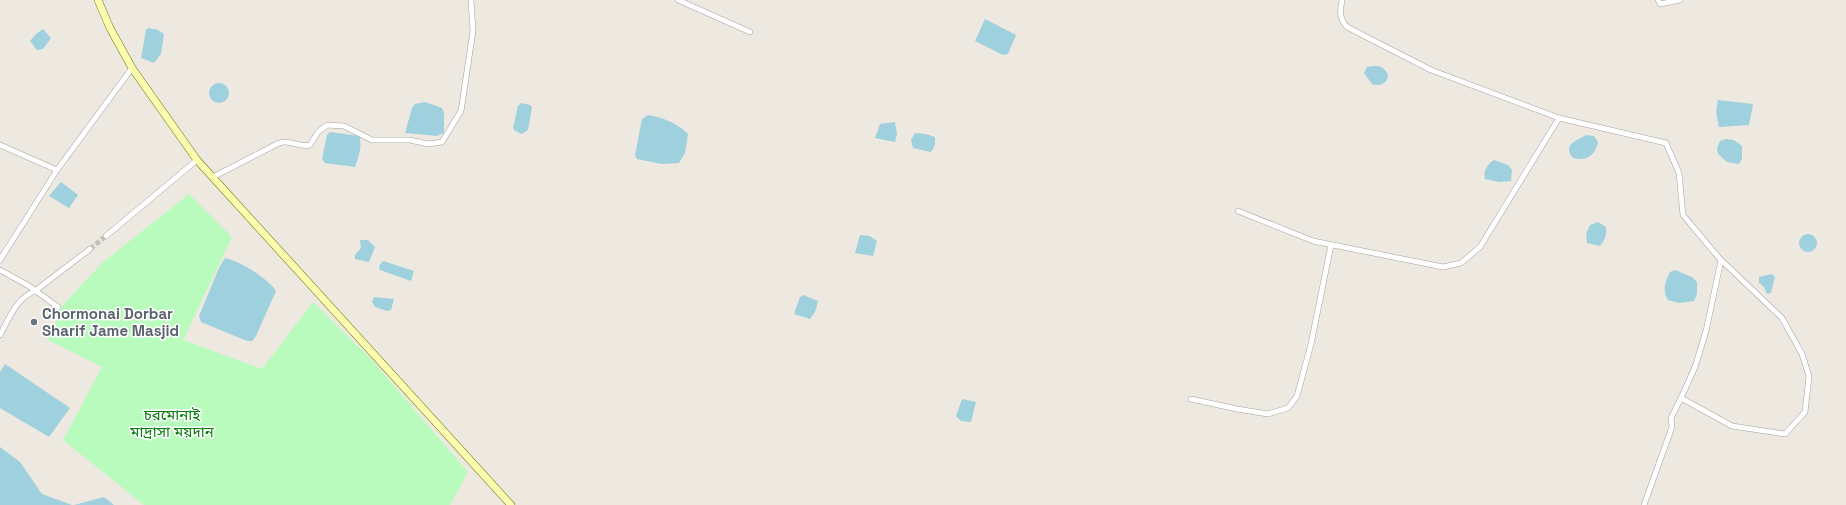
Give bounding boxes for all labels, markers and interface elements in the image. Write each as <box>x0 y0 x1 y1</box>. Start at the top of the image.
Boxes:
place label: Chormonai Dorbar Sharif Jame Masjid <box>42 304 179 340</box>
marker: Chormonai Dorbar Sharif Jame Masjid <box>29 317 39 327</box>
park label: চরমোনাই মাদ্রাসা ময়দান <box>129 405 215 441</box>

